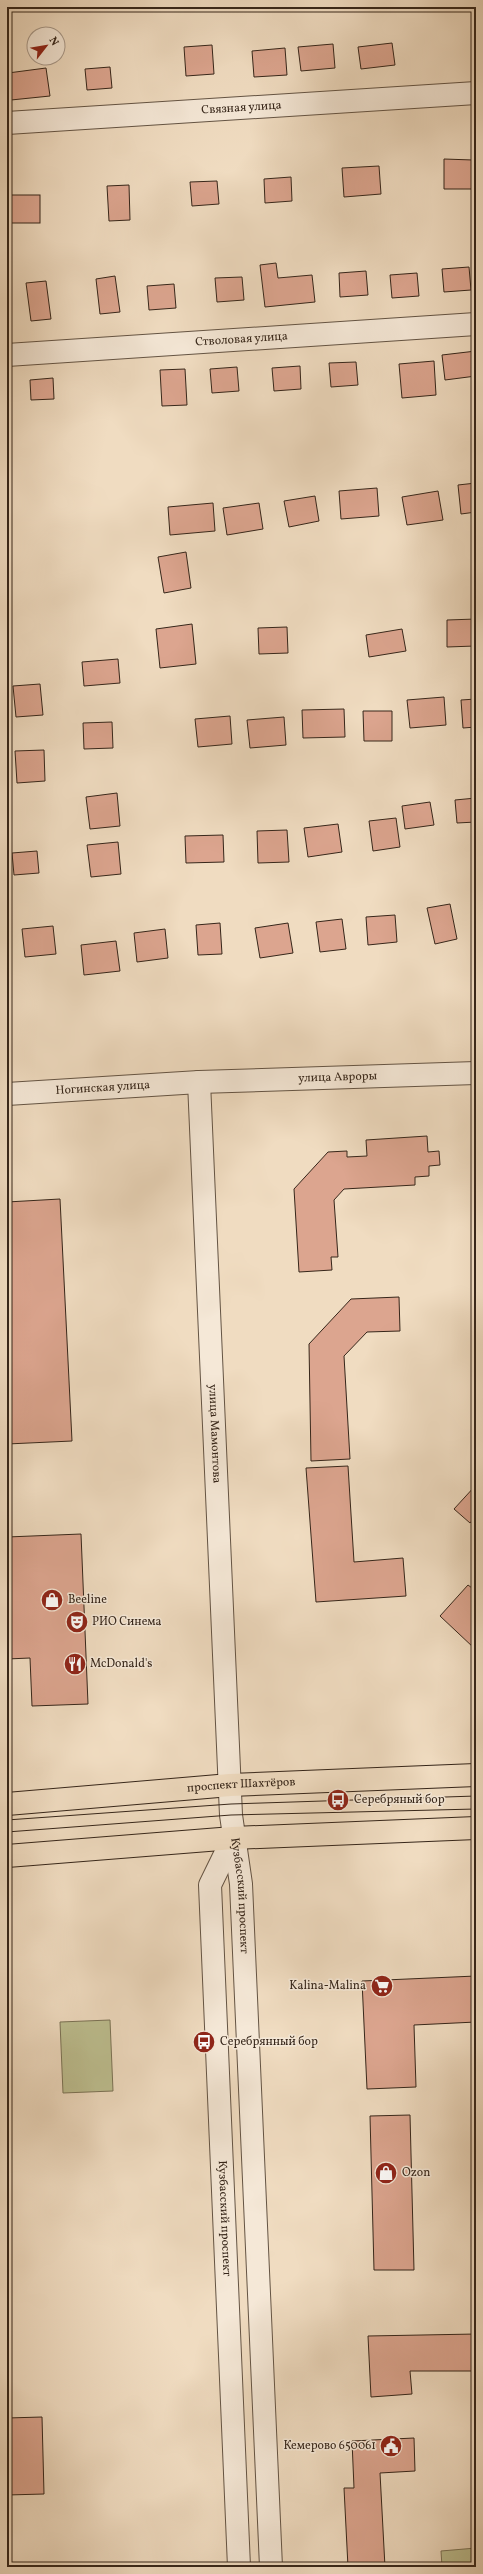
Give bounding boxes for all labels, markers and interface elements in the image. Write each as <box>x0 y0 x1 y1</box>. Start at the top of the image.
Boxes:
north arrow <box>26 26 66 66</box>
text: N <box>45 34 62 49</box>
street label: Связная улица <box>201 97 282 119</box>
street label: Стволовая улица <box>195 328 288 351</box>
street label: улица Авроры <box>298 1068 378 1087</box>
street label: Ногинская улица <box>55 1077 151 1099</box>
street label: улица Мамонтова <box>204 1384 225 1484</box>
shop icon: Beeline <box>39 1587 65 1613</box>
place label: Beeline <box>68 1592 107 1608</box>
theatre icon: РИО Синема <box>64 1609 90 1635</box>
place label: РИО Синема <box>92 1614 162 1630</box>
restaurant icon: McDonald's <box>62 1651 88 1677</box>
place label: McDonald's <box>90 1656 152 1672</box>
street label: проспект Шахтёров <box>186 1774 296 1797</box>
bus stop icon: Серебряный бор <box>325 1787 351 1813</box>
place label: Серебряный бор <box>354 1792 445 1808</box>
street label: Кузбасский проспект <box>226 1837 252 1954</box>
supermarket icon: Kalina-Malina <box>369 1973 395 1999</box>
place label: Kalina-Malina <box>289 1978 366 1994</box>
bus stop icon: Серебрянный бор <box>191 2029 217 2055</box>
place label: Серебрянный бор <box>220 2034 318 2050</box>
street label: Кузбасский проспект <box>214 2160 235 2277</box>
shop icon: Ozon <box>373 2160 399 2186</box>
place label: Ozon <box>402 2165 430 2181</box>
public building icon: Кемерово 650061 <box>378 2433 404 2459</box>
place label: Кемерово 650061 <box>283 2438 376 2454</box>

